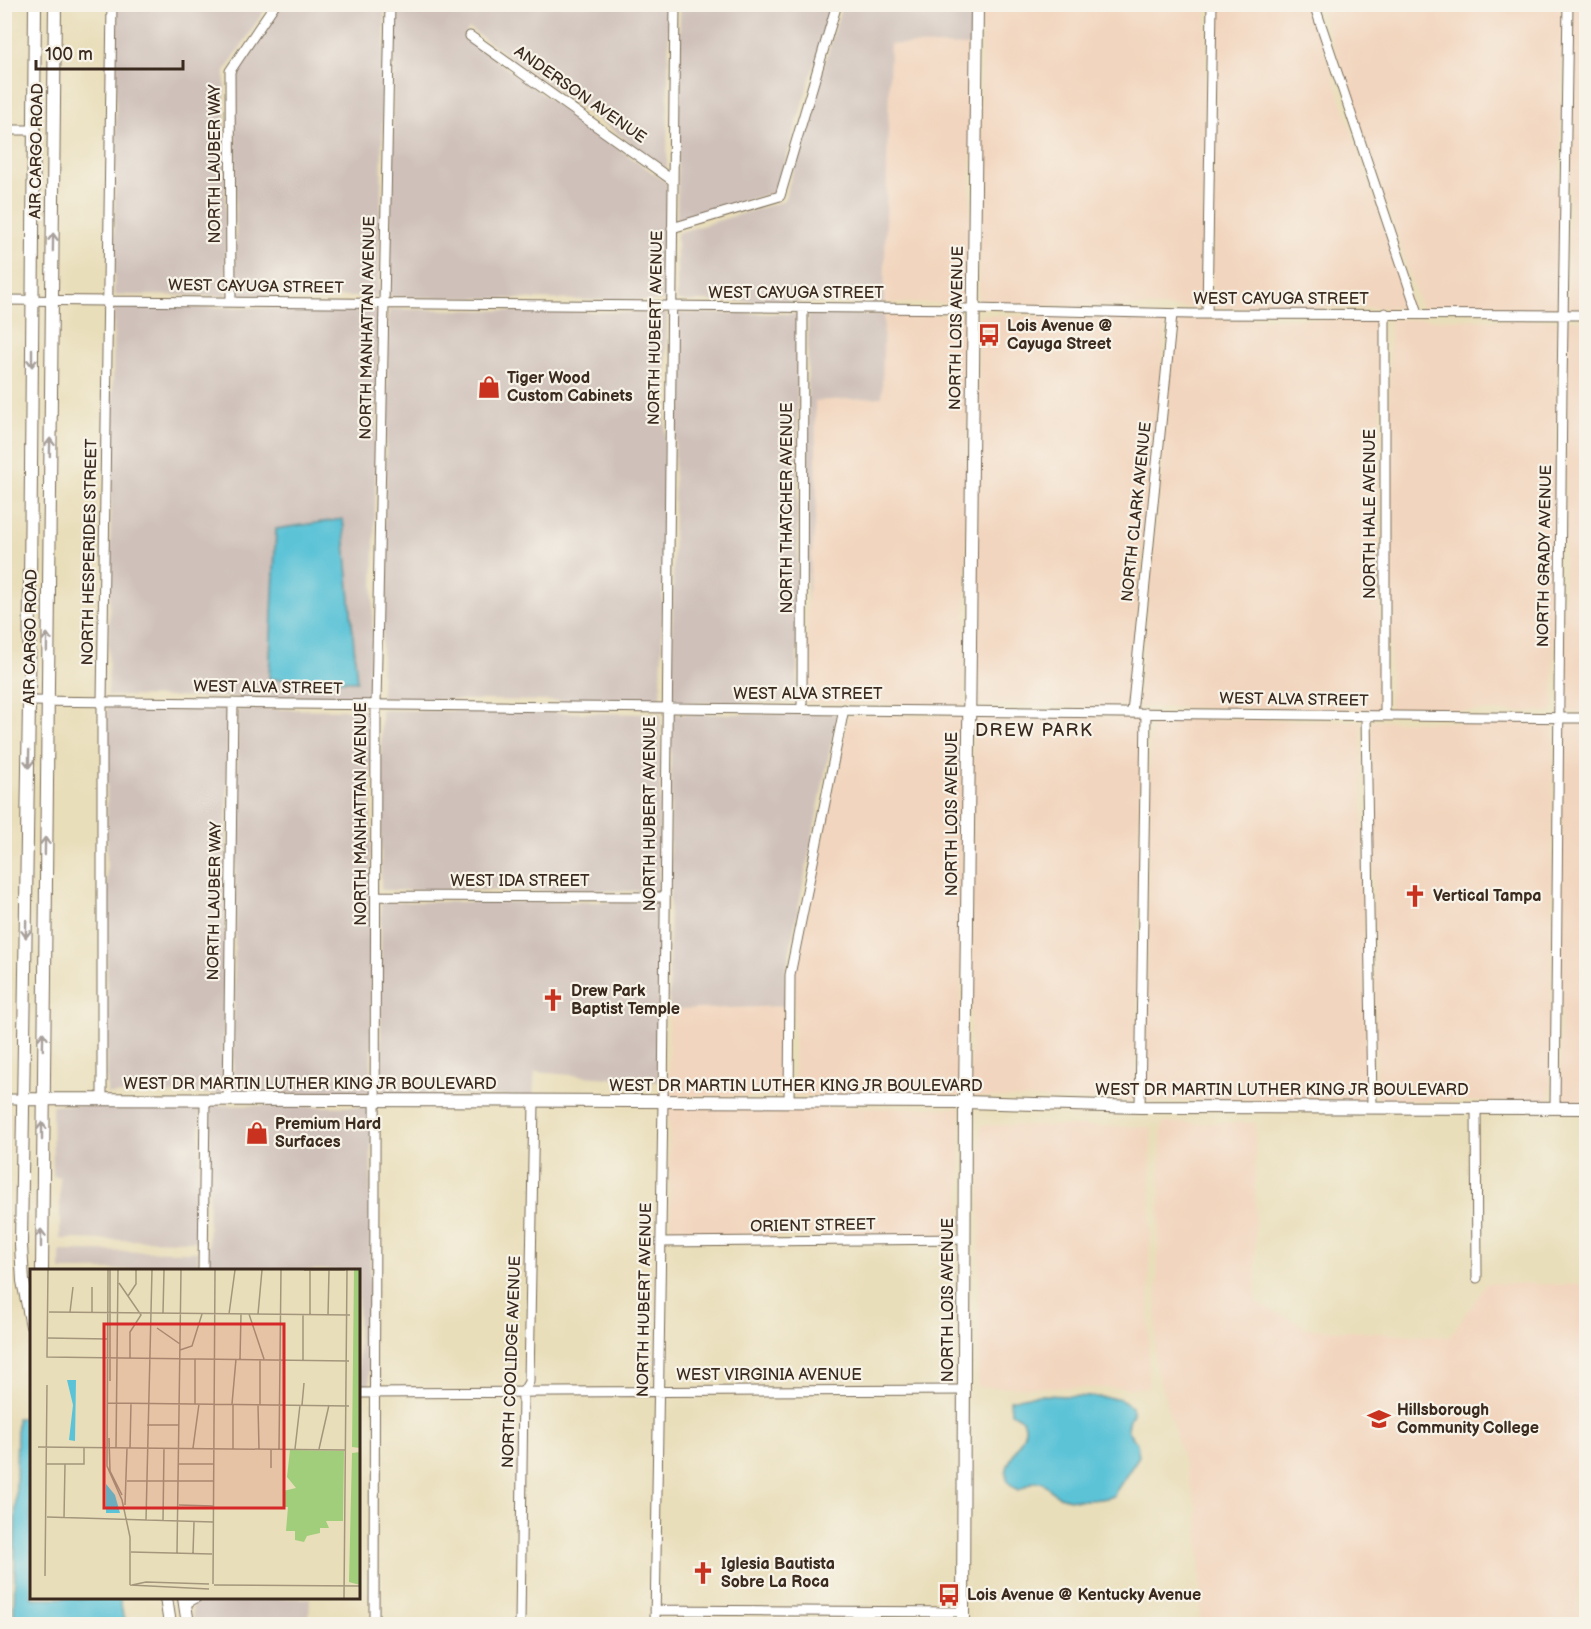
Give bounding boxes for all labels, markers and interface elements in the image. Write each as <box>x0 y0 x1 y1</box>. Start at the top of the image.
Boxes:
scale bar <box>36 33 183 71</box>
street label: ANDERSON AVENUE <box>510 42 650 148</box>
text: 100 m <box>45 44 93 65</box>
street label: AIR CARGO ROAD <box>26 83 48 219</box>
street label: NORTH LAUBER WAY <box>206 84 225 244</box>
street label: NORTH MANHATTAN AVENUE <box>357 216 379 440</box>
street label: NORTH HUBERT AVENUE <box>645 231 667 425</box>
one-way arrow <box>47 232 59 252</box>
street label: NORTH LOIS AVENUE <box>946 246 968 410</box>
street label: WEST CAYUGA STREET <box>168 276 344 298</box>
street label: WEST CAYUGA STREET <box>708 284 884 303</box>
street label: WEST CAYUGA STREET <box>1193 290 1369 309</box>
place label: Lois Avenue @ Cayuga Street <box>1007 317 1113 354</box>
bus stop icon: Lois Avenue @ Cayuga Street <box>976 322 1002 348</box>
one-way arrow <box>26 348 38 368</box>
place label: Tiger Wood Custom Cabinets <box>507 369 633 406</box>
shop icon: Tiger Wood Custom Cabinets <box>476 374 502 400</box>
street label: NORTH THATCHER AVENUE <box>778 402 797 614</box>
street label: NORTH CLARK AVENUE <box>1118 421 1156 603</box>
street label: NORTH HALE AVENUE <box>1361 429 1380 599</box>
one-way arrow <box>44 438 56 458</box>
street label: NORTH HESPERIDES STREET <box>79 438 101 666</box>
street label: NORTH GRADY AVENUE <box>1534 465 1556 647</box>
street label: AIR CARGO ROAD <box>20 569 42 705</box>
one-way arrow <box>42 633 53 653</box>
street label: WEST ALVA STREET <box>193 677 343 699</box>
street label: WEST ALVA STREET <box>733 685 883 704</box>
street label: WEST ALVA STREET <box>1219 689 1369 711</box>
street label: NORTH MANHATTAN AVENUE <box>352 702 371 926</box>
street label: NORTH HUBERT AVENUE <box>641 717 660 911</box>
district label: DREW PARK <box>975 720 1093 741</box>
street label: NORTH LOIS AVENUE <box>943 732 962 896</box>
one-way arrow <box>23 749 34 769</box>
street label: NORTH LAUBER WAY <box>204 821 226 981</box>
one-way arrow <box>39 837 51 857</box>
street label: WEST IDA STREET <box>450 872 590 891</box>
church icon: Vertical Tampa <box>1402 883 1428 909</box>
place label: Vertical Tampa <box>1433 887 1542 906</box>
one-way arrow <box>20 919 32 939</box>
place label: Drew Park Baptist Temple <box>571 982 680 1019</box>
church icon: Drew Park Baptist Temple <box>540 987 566 1013</box>
one-way arrow <box>37 1032 49 1052</box>
street label: WEST DR MARTIN LUTHER KING JR BOULEVARD <box>123 1075 497 1094</box>
street label: WEST DR MARTIN LUTHER KING JR BOULEVARD <box>609 1077 983 1096</box>
street label: WEST DR MARTIN LUTHER KING JR BOULEVARD <box>1095 1081 1469 1100</box>
place label: Premium Hard Surfaces <box>275 1115 381 1152</box>
shop icon: Premium Hard Surfaces <box>244 1120 270 1146</box>
one-way arrow <box>37 1121 48 1141</box>
street label: NORTH HUBERT AVENUE <box>634 1203 656 1397</box>
street label: ORIENT STREET <box>750 1215 876 1237</box>
street label: NORTH LOIS AVENUE <box>939 1218 958 1382</box>
one-way arrow <box>36 1229 47 1249</box>
street label: NORTH COOLIDGE AVENUE <box>499 1255 525 1469</box>
inset map <box>30 1269 360 1599</box>
street label: WEST VIRGINIA AVENUE <box>676 1366 862 1385</box>
place label: Hillsborough Community College <box>1397 1401 1539 1438</box>
school or university icon: Hillsborough Community College <box>1366 1406 1392 1432</box>
place label: Iglesia Bautista Sobre La Roca <box>721 1555 835 1592</box>
church icon: Iglesia Bautista Sobre La Roca <box>690 1560 716 1586</box>
bus stop icon: Lois Avenue @ Kentucky Avenue <box>936 1582 962 1608</box>
place label: Lois Avenue @ Kentucky Avenue <box>967 1586 1201 1605</box>

